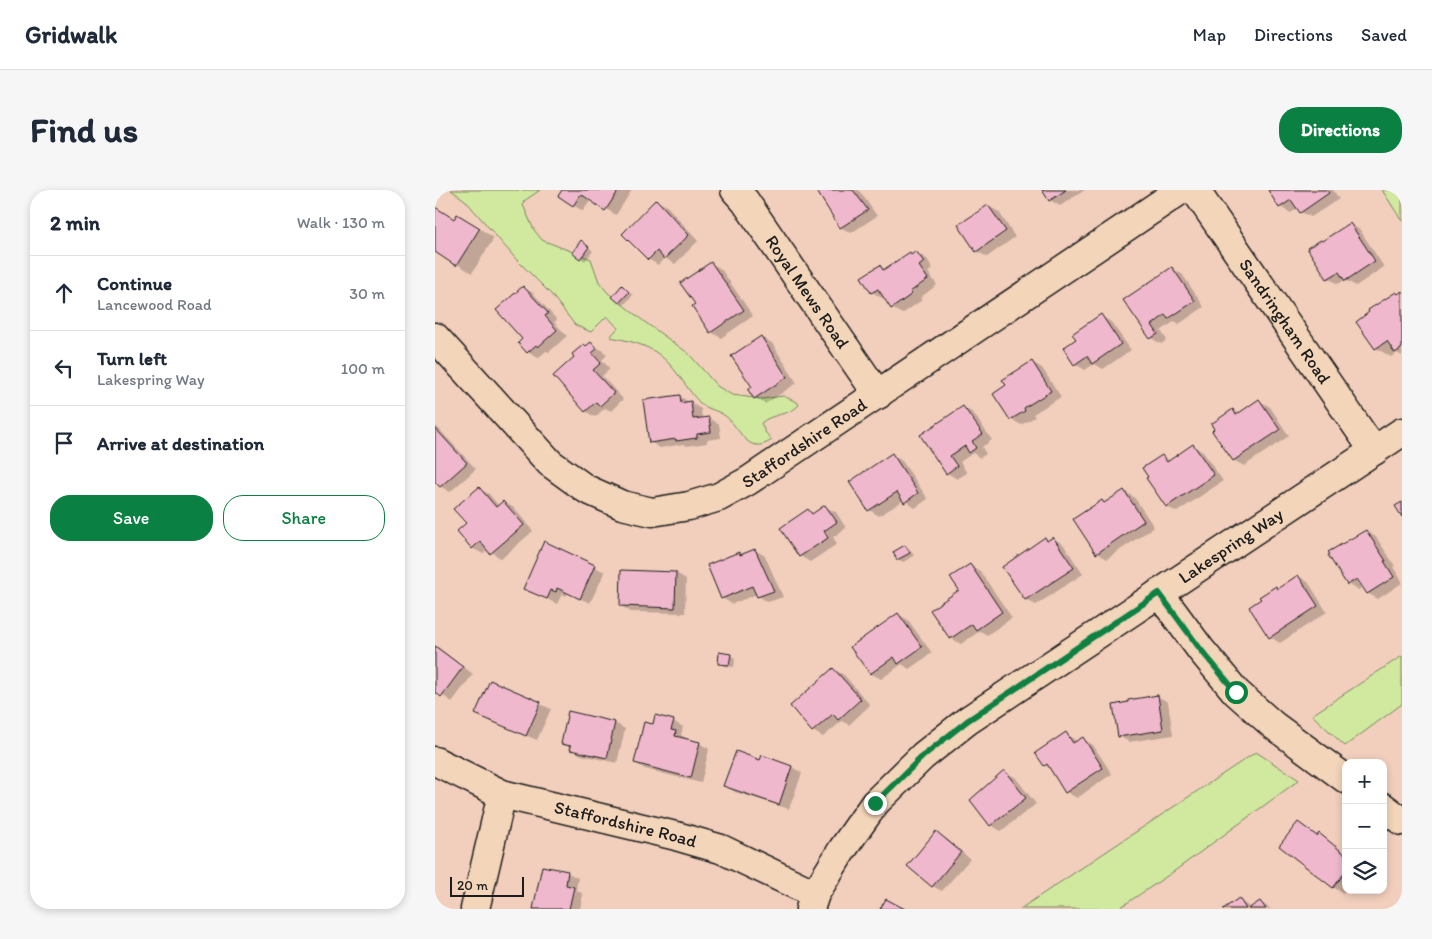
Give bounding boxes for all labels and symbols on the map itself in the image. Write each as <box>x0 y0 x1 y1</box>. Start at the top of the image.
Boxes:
street label: Royal Mews Road <box>761 231 854 353</box>
street label: Sandringham Road <box>1234 254 1336 388</box>
street label: Staffordshire Road <box>738 393 871 493</box>
street label: Lakespring Way <box>1174 503 1288 588</box>
route start <box>1225 681 1248 704</box>
route end <box>864 792 887 815</box>
street label: Staffordshire Road <box>552 796 700 853</box>
scale bar <box>450 874 524 897</box>

